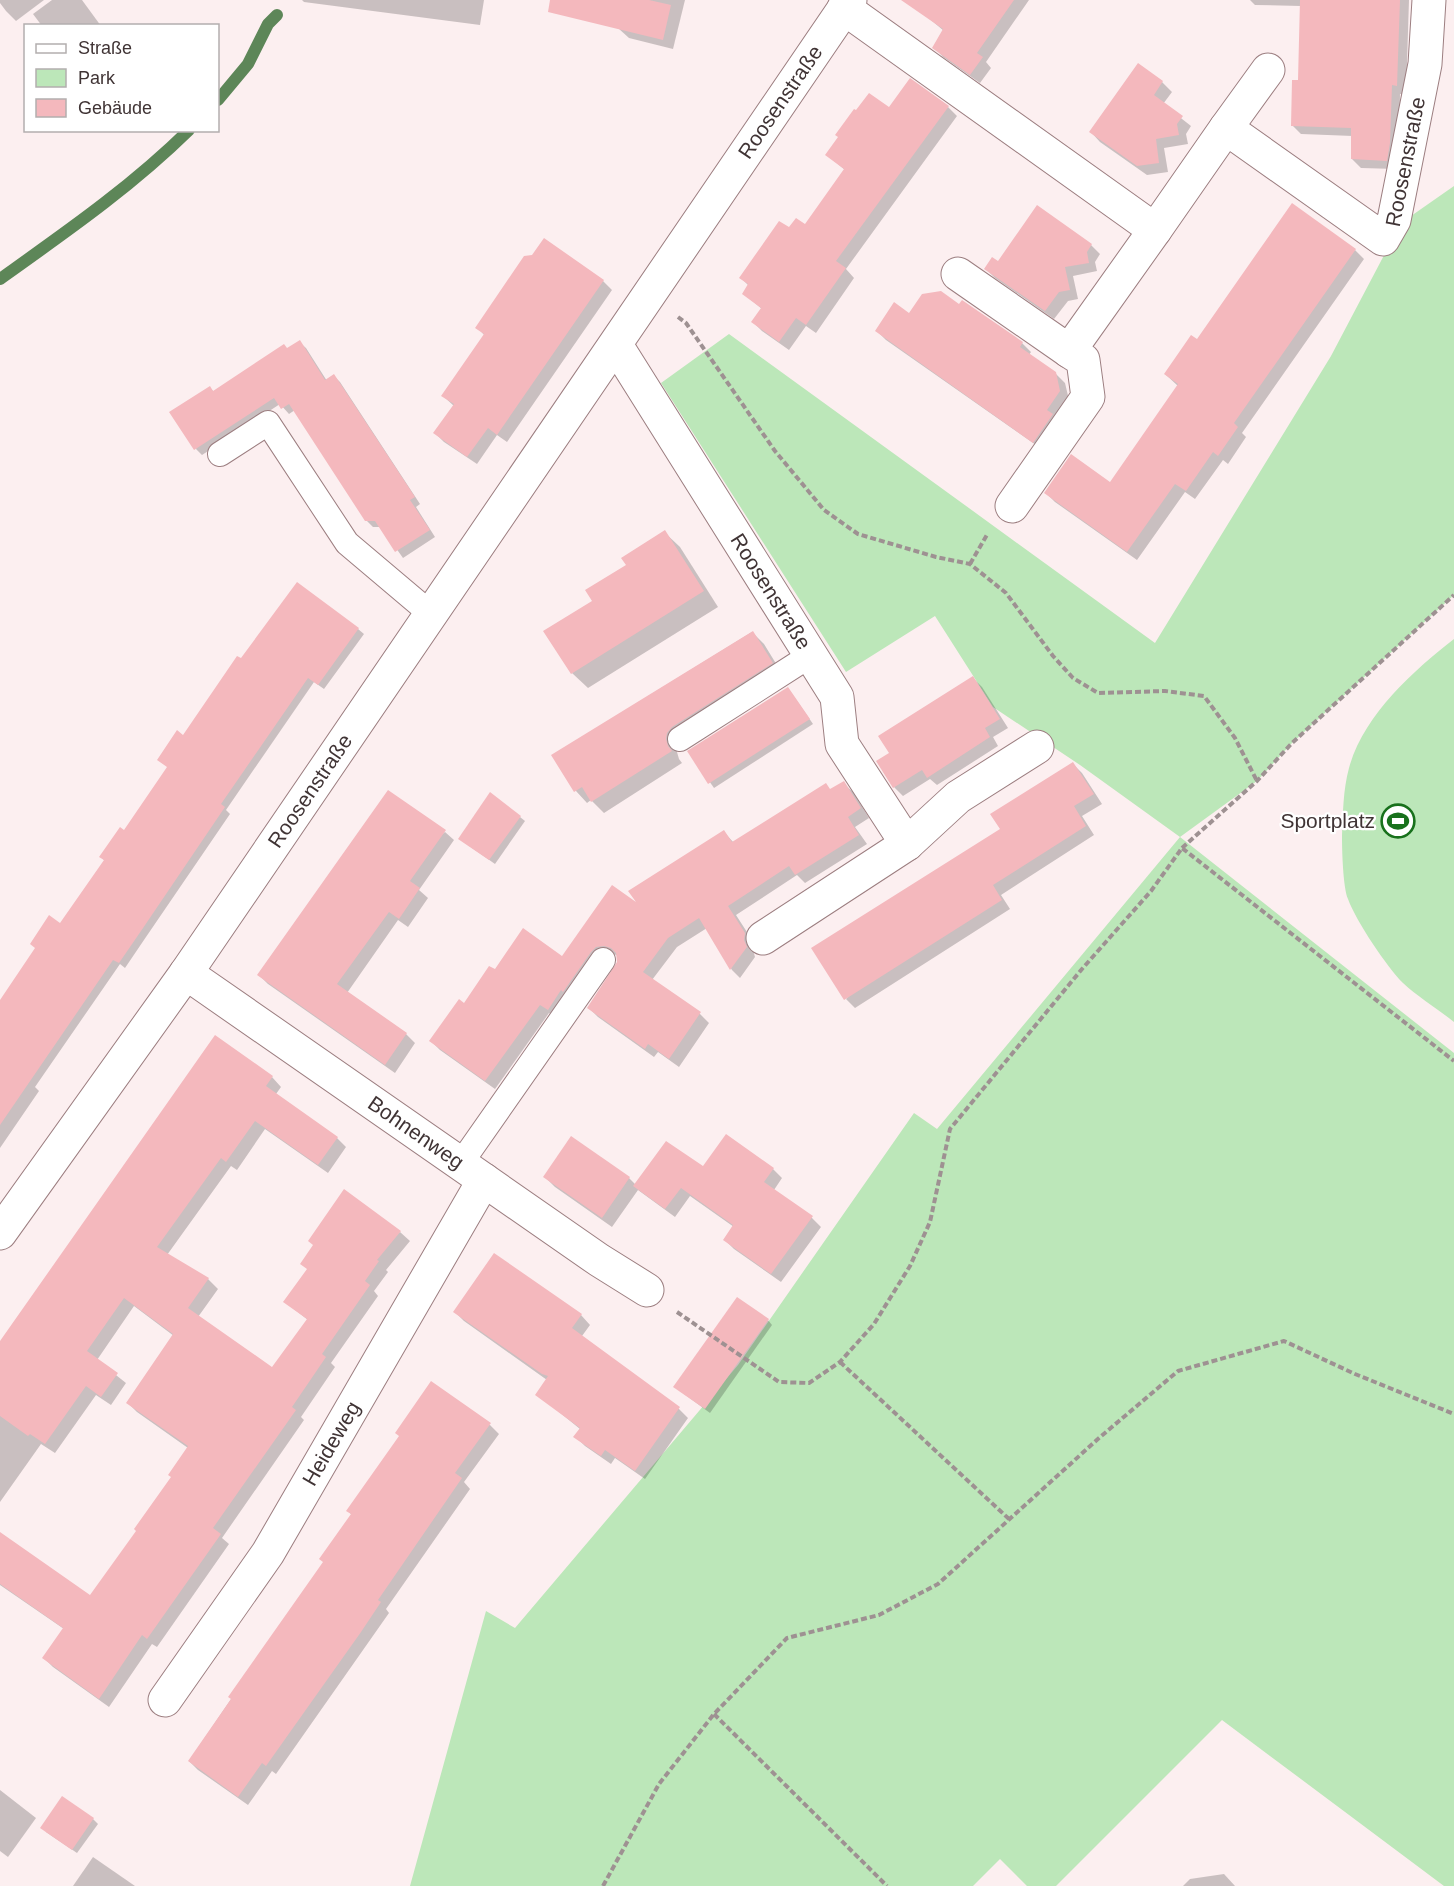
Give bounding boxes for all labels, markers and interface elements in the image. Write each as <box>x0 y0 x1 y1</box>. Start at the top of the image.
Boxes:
legend <box>24 24 219 132</box>
text: Straße <box>78 38 132 58</box>
street label: Roosenstraße <box>733 41 827 163</box>
text: Park <box>78 68 116 88</box>
street label: Roosenstraße <box>1381 95 1429 229</box>
text: Gebäude <box>78 98 152 118</box>
street label: Roosenstraße <box>726 529 816 653</box>
street label: Roosenstraße <box>263 730 356 852</box>
sports icon: Sportplatz <box>1380 803 1416 839</box>
place label: Sportplatz <box>1280 809 1375 832</box>
street label: Bohnenweg <box>364 1091 468 1173</box>
street label: Heideweg <box>298 1397 364 1489</box>

